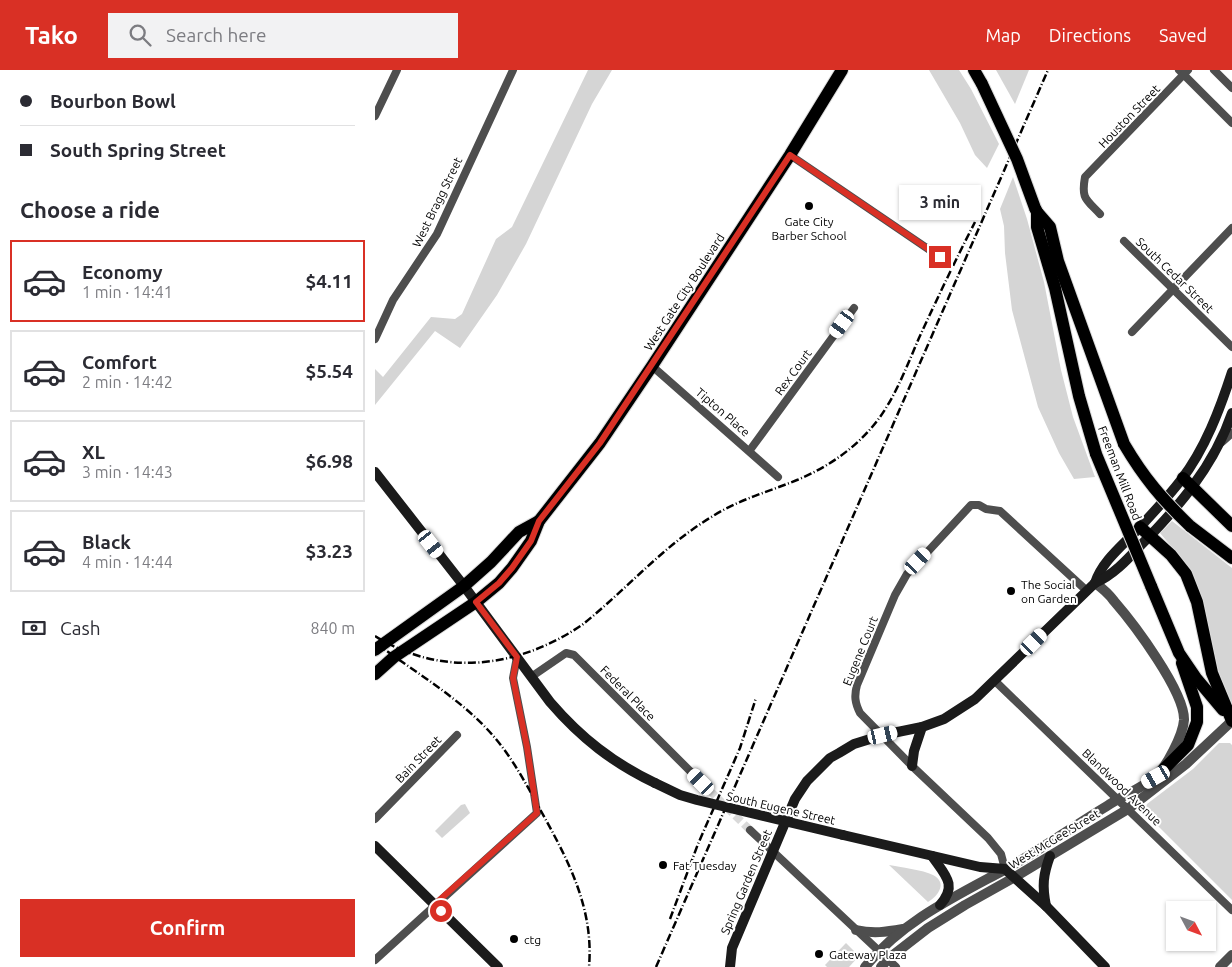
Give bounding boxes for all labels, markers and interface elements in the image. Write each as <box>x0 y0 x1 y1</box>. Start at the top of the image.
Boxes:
search box <box>108 13 458 58</box>
icon: search <box>126 21 154 49</box>
text: Tako <box>25 22 78 49</box>
text: Search here <box>166 24 266 46</box>
text: Map <box>985 25 1021 45</box>
text: Directions <box>1049 25 1131 45</box>
text: Saved <box>1159 25 1207 45</box>
street label: Houston Street <box>1096 82 1162 150</box>
text: Bourbon Bowl <box>50 90 176 112</box>
text: South Spring Street <box>50 139 226 161</box>
street label: West Bragg Street <box>410 155 465 249</box>
callout: 3 min <box>899 184 981 220</box>
text: 3 min <box>920 193 960 211</box>
text: Choose a ride <box>20 197 160 222</box>
marker: Gate City Barber School <box>803 200 815 212</box>
place label: Gate City Barber School <box>771 215 847 242</box>
street label: West Gate City Boulevard <box>641 231 727 353</box>
street label: South Cedar Street <box>1134 235 1217 315</box>
route end <box>929 246 951 268</box>
icon: car <box>22 259 67 304</box>
text: Economy <box>82 261 163 283</box>
text: $4.11 <box>305 270 353 292</box>
text: 1 min · 14:41 <box>82 283 173 301</box>
car <box>827 307 856 341</box>
street label: Rex Court <box>772 346 814 397</box>
icon: car <box>22 349 67 394</box>
text: Comfort <box>82 351 157 373</box>
text: $5.54 <box>305 360 353 382</box>
text: 2 min · 14:42 <box>82 373 173 391</box>
street label: Tipton Place <box>694 385 752 439</box>
street label: Freeman Mill Road <box>1096 424 1144 522</box>
icon: car <box>22 439 67 484</box>
text: XL <box>82 441 105 463</box>
text: $6.98 <box>305 450 353 472</box>
text: 3 min · 14:43 <box>82 463 173 481</box>
car <box>415 528 446 560</box>
icon: car <box>22 529 67 574</box>
text: Black <box>82 531 131 553</box>
text: $3.23 <box>305 540 353 562</box>
car <box>902 545 933 577</box>
text: 4 min · 14:44 <box>82 553 173 571</box>
place label: The Social on Garden <box>1021 578 1077 605</box>
marker: The Social on Garden <box>1005 585 1017 597</box>
icon: cash <box>20 614 48 642</box>
street label: Eugene Court <box>840 614 880 688</box>
text: Cash <box>60 617 101 639</box>
text: 840 m <box>310 619 355 637</box>
car <box>1018 626 1049 658</box>
street label: Federal Place <box>598 663 658 723</box>
car <box>866 724 899 746</box>
street label: Bain Street <box>393 733 444 785</box>
street label: Blandwood Avenue <box>1080 746 1164 828</box>
car <box>1139 763 1172 791</box>
car <box>685 766 716 798</box>
street label: South Eugene Street <box>725 789 837 827</box>
street label: West McGee Street <box>1006 807 1102 871</box>
street label: Spring Garden Street <box>718 827 774 936</box>
marker: Fat Tuesday <box>657 859 669 871</box>
place label: Fat Tuesday <box>673 859 737 872</box>
button: Confirm <box>20 899 355 957</box>
route start <box>430 900 452 922</box>
north arrow <box>1166 901 1216 951</box>
map controls <box>1166 901 1216 951</box>
marker: ctg <box>508 933 520 945</box>
place label: ctg <box>524 933 541 946</box>
marker: Gateway Plaza <box>813 948 825 960</box>
place label: Gateway Plaza <box>829 948 907 961</box>

